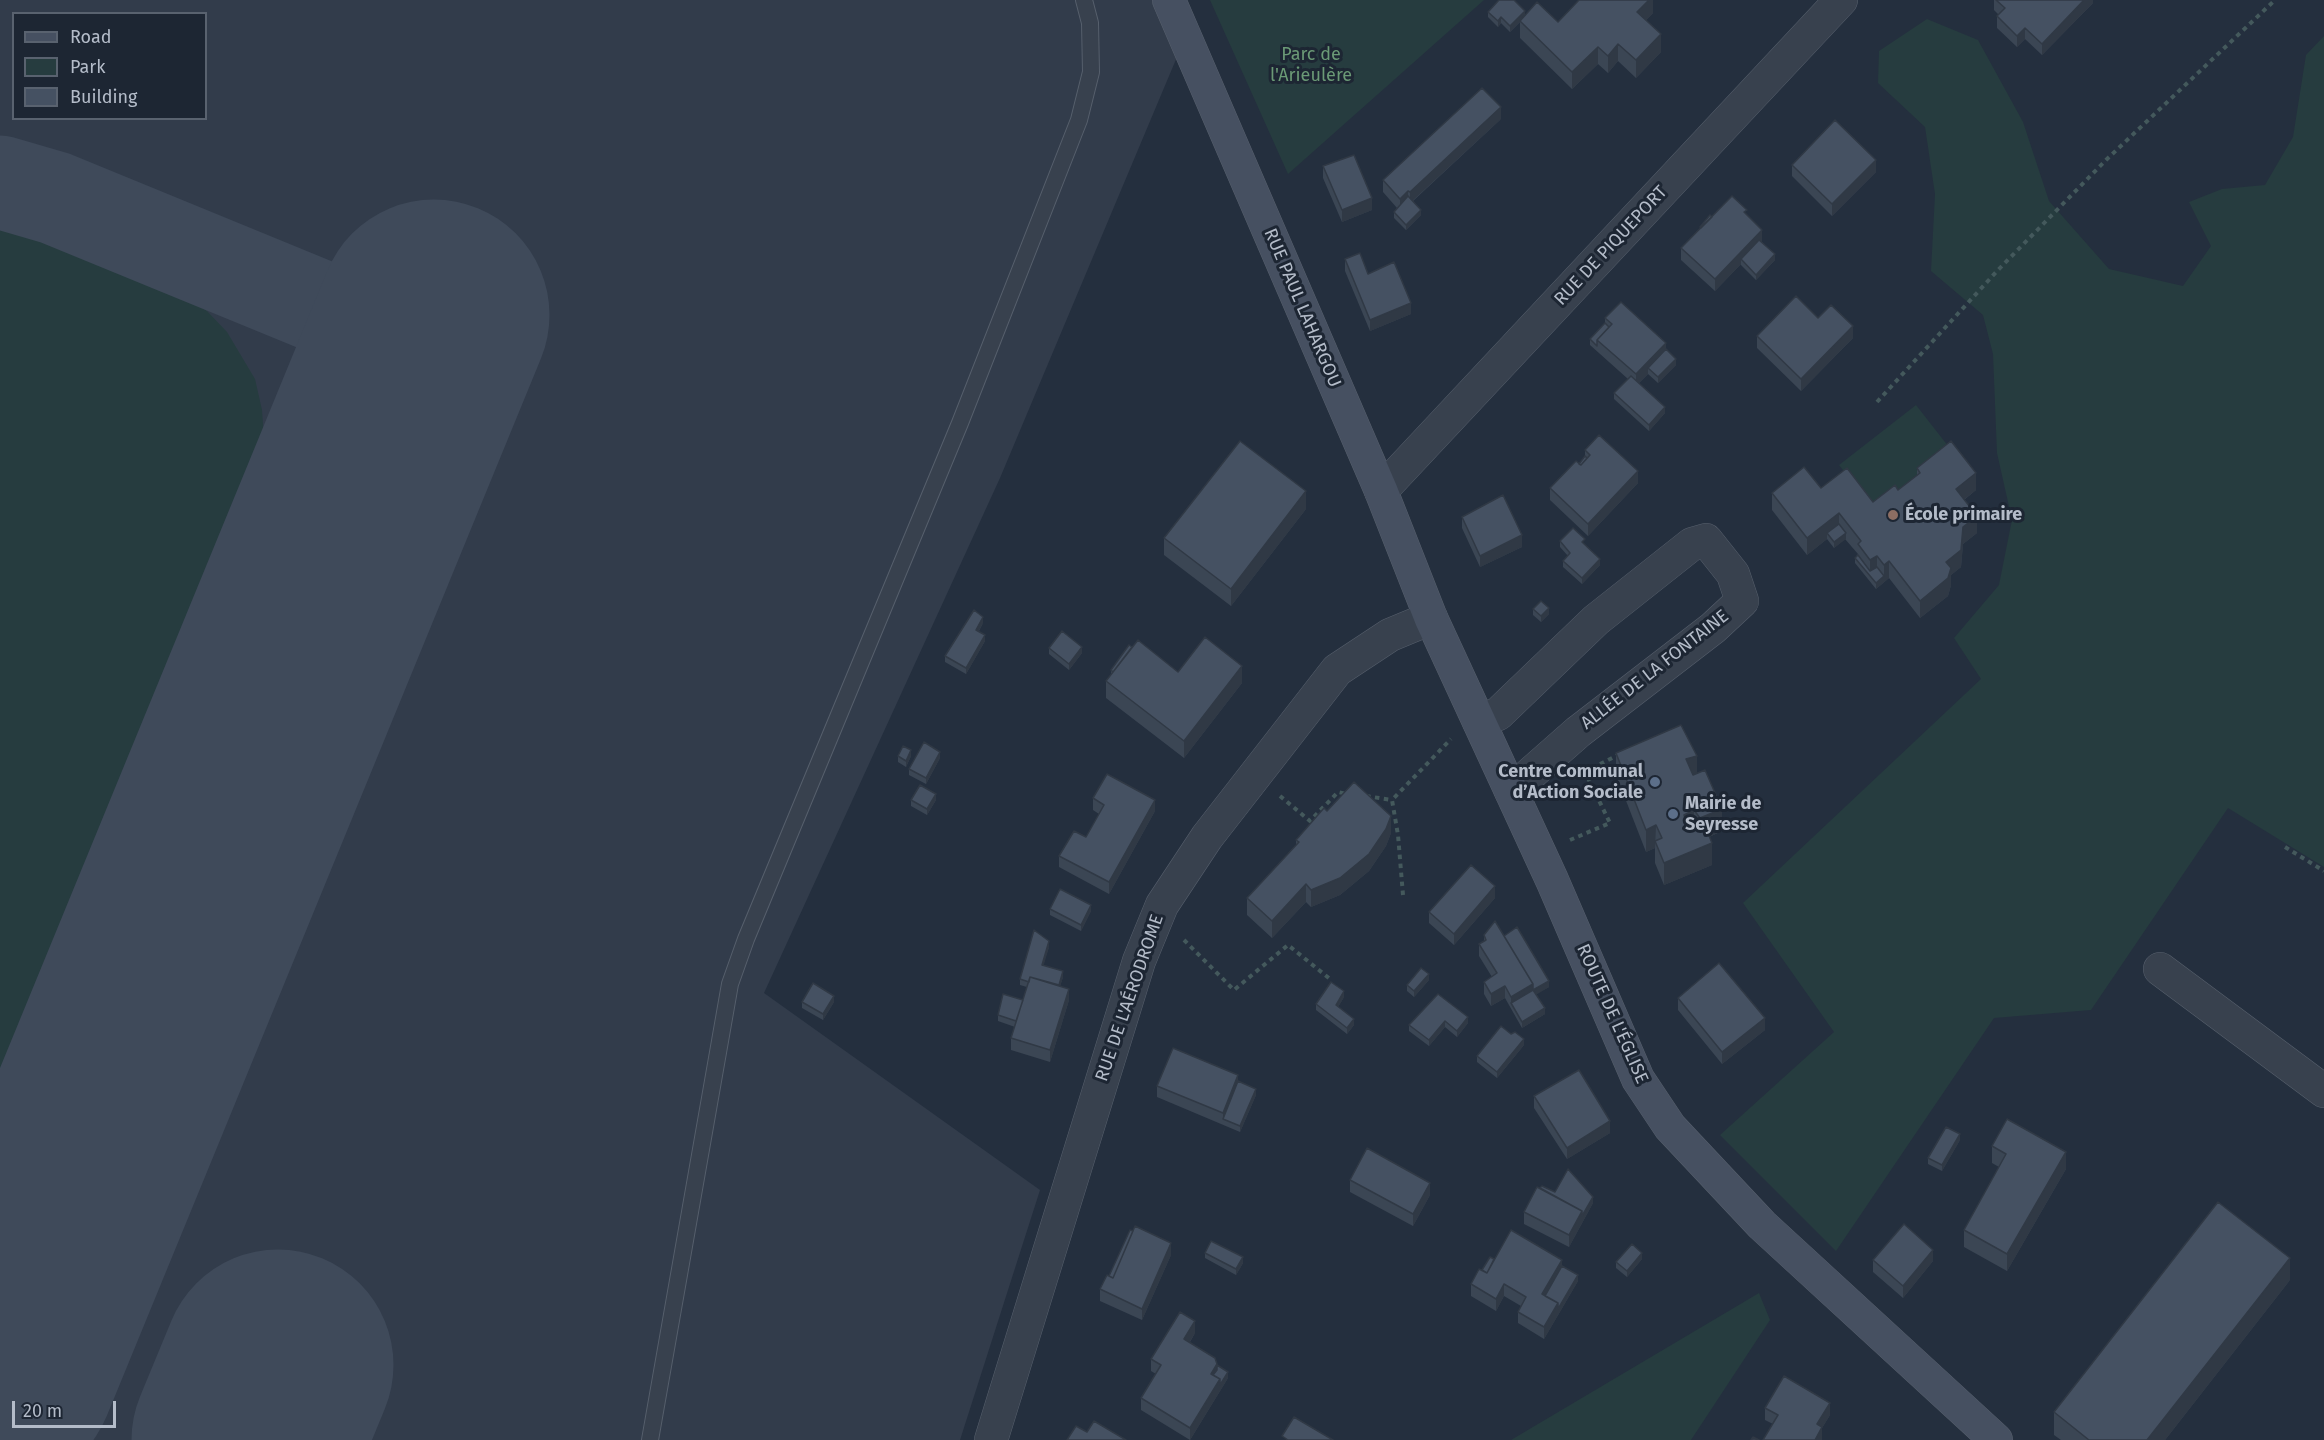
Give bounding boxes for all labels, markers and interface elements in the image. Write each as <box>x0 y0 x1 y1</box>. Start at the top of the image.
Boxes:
legend <box>12 12 207 120</box>
text: Road <box>70 26 112 48</box>
park label: Parc de l'Arieulère <box>1270 44 1352 86</box>
text: Park <box>70 56 105 78</box>
text: Building <box>70 86 137 108</box>
street label: RUE DE PIQUEPORT <box>1550 182 1672 310</box>
street label: RUE PAUL LAHARGOU <box>1259 225 1345 391</box>
place label: École primaire <box>1905 504 2022 526</box>
marker: École primaire <box>1886 508 1900 522</box>
street label: ALLÉE DE LA FONTAINE <box>1577 606 1733 734</box>
place label: Centre Communal d’Action Sociale <box>1498 761 1643 804</box>
marker: Centre Communal d’Action Sociale <box>1648 775 1662 789</box>
place label: Mairie de Seyresse <box>1685 793 1761 836</box>
marker: Mairie de Seyresse <box>1666 807 1680 821</box>
street label: RUE DE L'AÉRODROME <box>1091 912 1169 1084</box>
street label: ROUTE DE L'ÉGLISE <box>1572 941 1652 1087</box>
scale bar <box>15 1389 118 1427</box>
text: 20 m <box>23 1400 62 1422</box>

